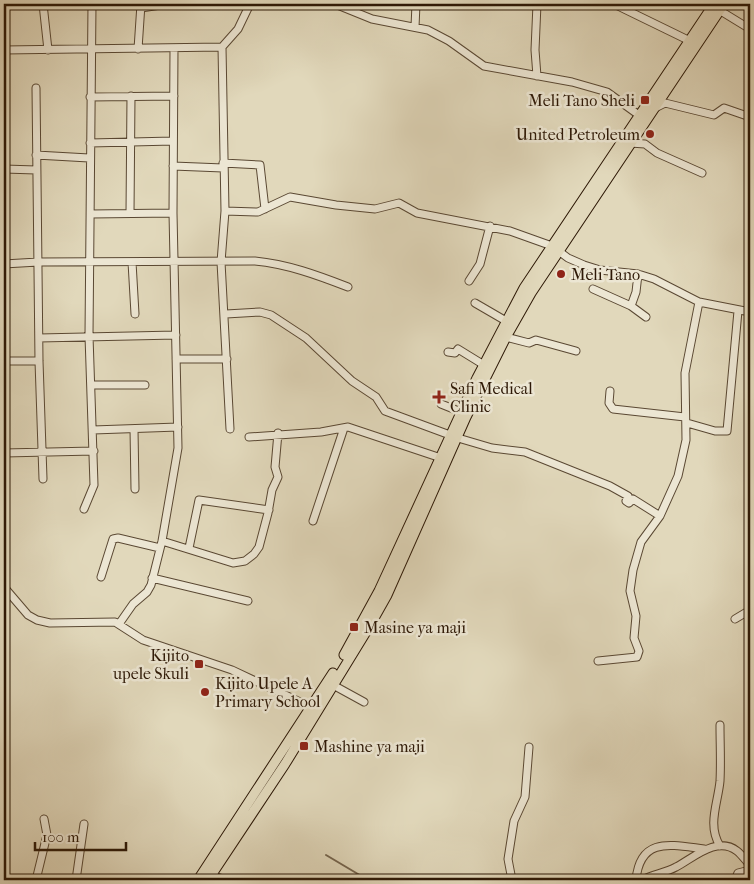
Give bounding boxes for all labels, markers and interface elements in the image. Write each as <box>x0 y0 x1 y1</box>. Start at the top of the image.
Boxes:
place label: Meli Tano Sheli <box>528 91 635 110</box>
marker: Meli Tano Sheli <box>639 94 651 106</box>
place label: United Petroleum <box>516 125 641 144</box>
marker: United Petroleum <box>644 128 656 140</box>
place label: Meli Tano <box>571 265 640 284</box>
marker: Meli Tano <box>555 268 567 280</box>
place label: Safi Medical Clinic <box>450 379 533 416</box>
marker: Safi Medical Clinic <box>432 390 446 404</box>
place label: Masine ya maji <box>364 618 466 637</box>
marker: Masine ya maji <box>348 621 360 633</box>
place label: Kijito upele Skuli <box>112 646 189 683</box>
marker: Kijito upele Skuli <box>193 658 205 670</box>
place label: Kijito Upele A Primary School <box>215 674 321 711</box>
marker: Kijito Upele A Primary School <box>199 686 211 698</box>
place label: Mashine ya maji <box>314 737 425 756</box>
marker: Mashine ya maji <box>298 740 310 752</box>
scale bar <box>35 819 126 851</box>
text: 100 m <box>42 828 80 846</box>

